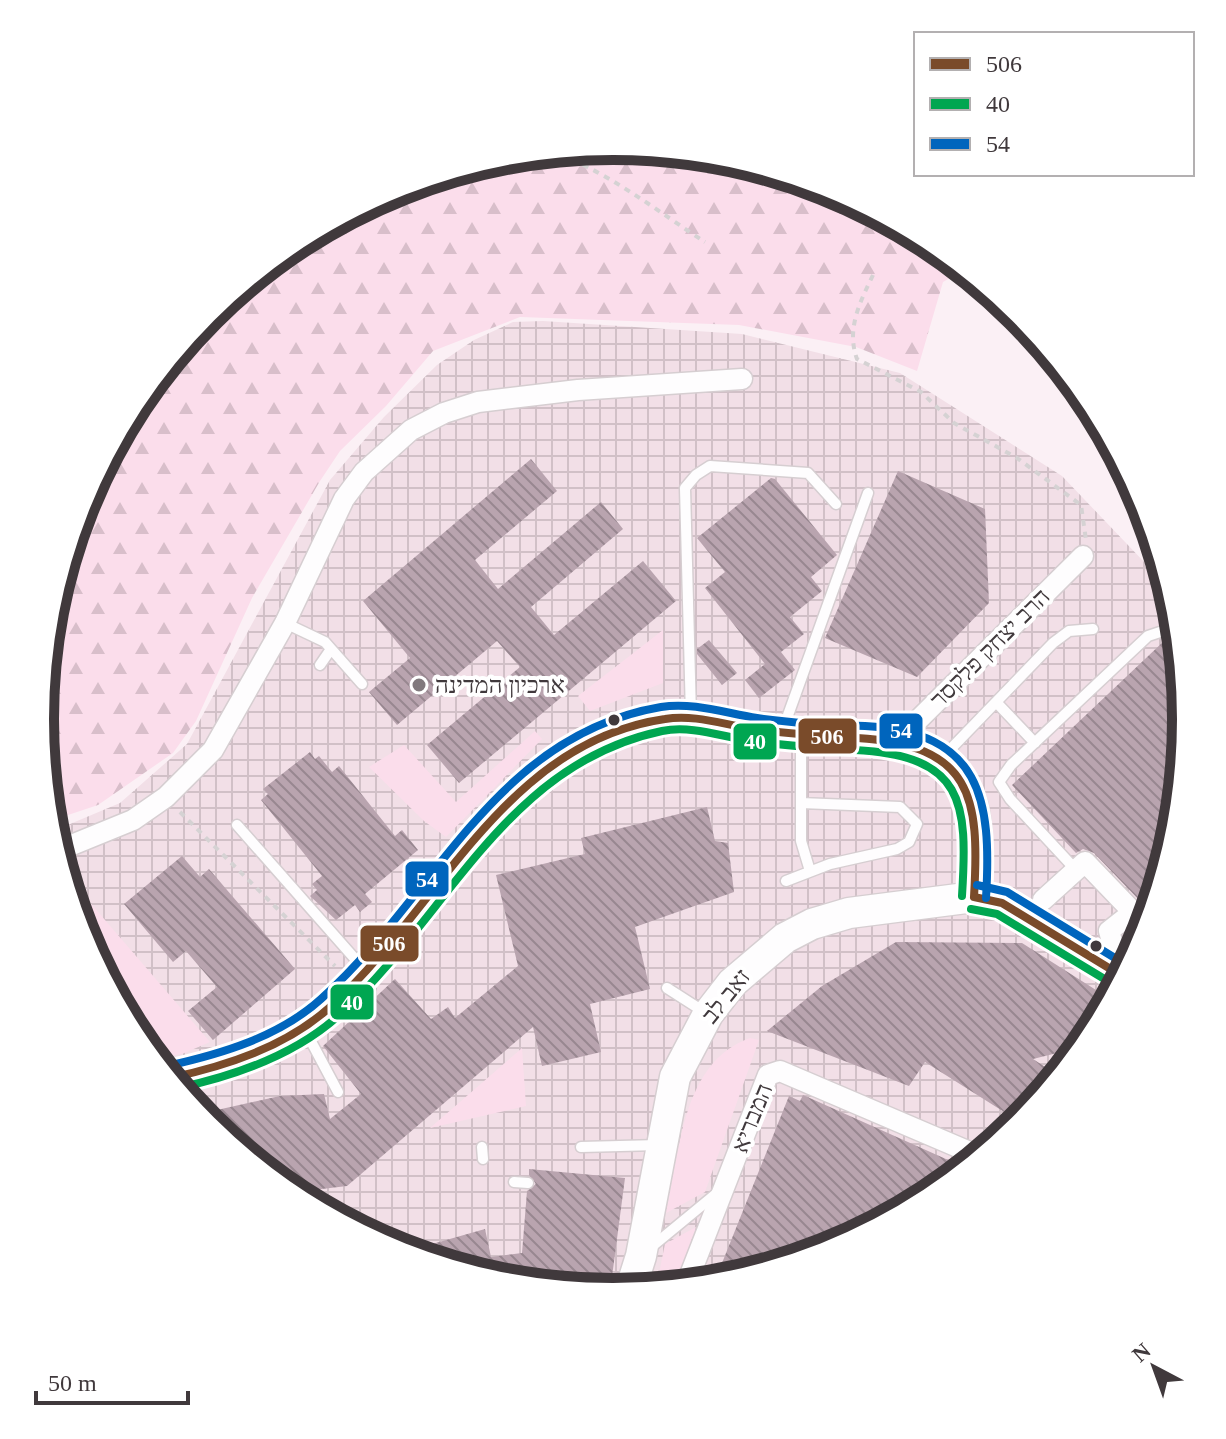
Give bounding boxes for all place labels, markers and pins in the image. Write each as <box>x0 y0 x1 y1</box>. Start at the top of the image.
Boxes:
place label: ארכיון המדינה <box>435 672 565 698</box>
marker: ארכיון המדינה <box>410 676 428 694</box>
unlabelled marker <box>606 712 622 728</box>
unlabelled marker <box>1088 938 1104 954</box>

